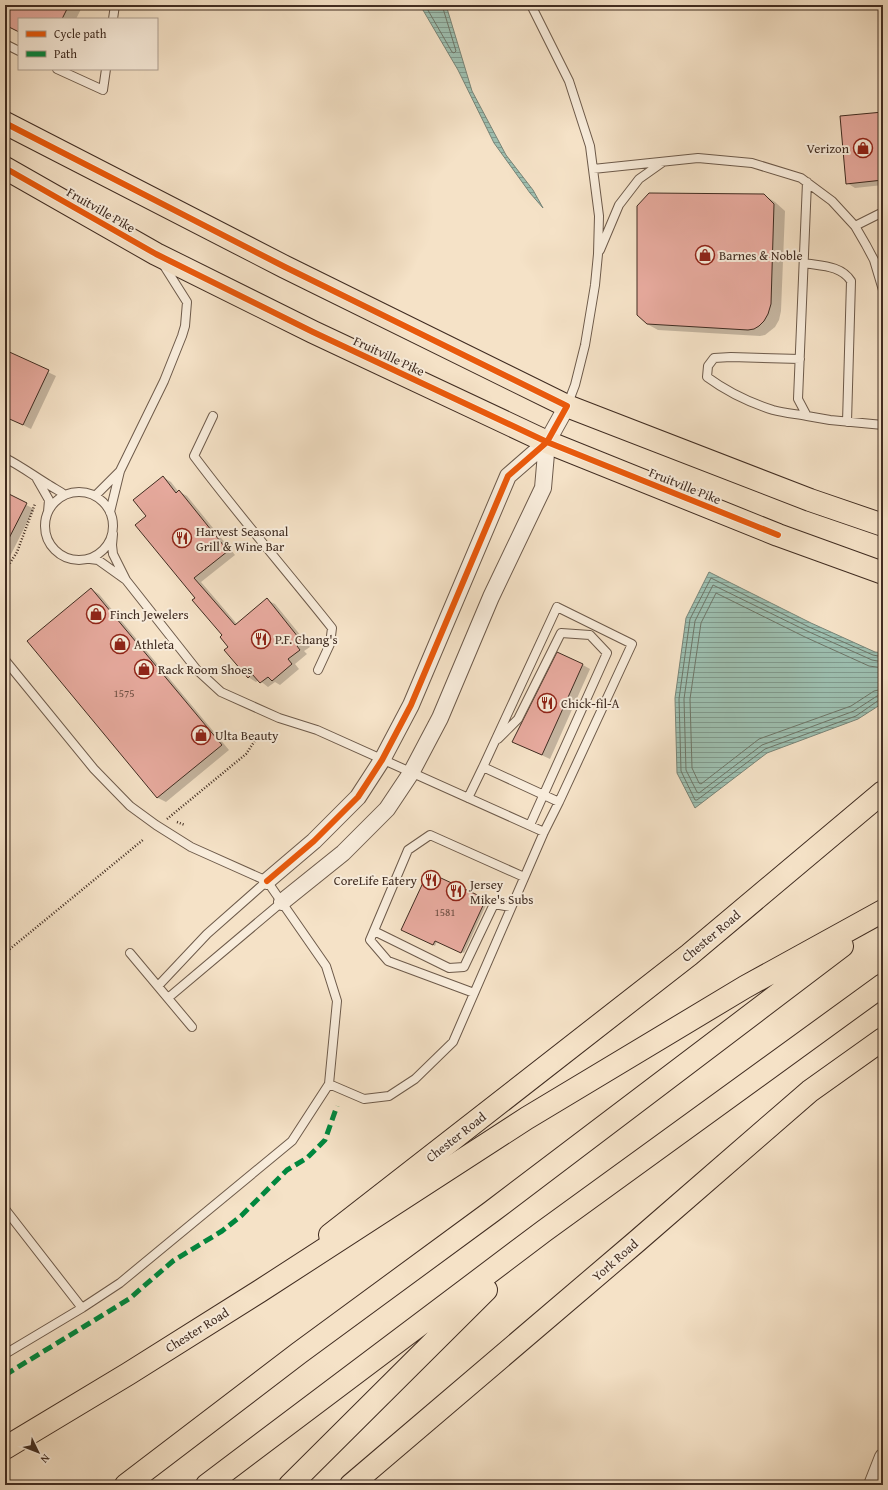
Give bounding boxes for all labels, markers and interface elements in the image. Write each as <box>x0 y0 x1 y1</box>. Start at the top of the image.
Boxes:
legend <box>18 18 158 70</box>
text: Cycle path <box>54 25 107 42</box>
text: Path <box>54 45 77 62</box>
shop icon: Verizon <box>852 137 874 159</box>
place label: Verizon <box>807 139 850 158</box>
street label: Fruitville Pike <box>63 183 139 237</box>
shop icon: Barnes & Noble <box>694 244 716 266</box>
place label: Barnes & Noble <box>719 246 803 265</box>
street label: Fruitville Pike <box>350 331 428 381</box>
street label: Fruitville Pike <box>646 463 724 509</box>
place label: Harvest Seasonal Grill & Wine Bar <box>196 522 289 556</box>
restaurant icon: Harvest Seasonal Grill & Wine Bar <box>171 527 193 549</box>
shop icon: Finch Jewelers <box>85 603 107 625</box>
place label: Finch Jewelers <box>110 605 189 624</box>
restaurant icon: P.F. Chang's <box>250 628 272 650</box>
place label: P.F. Chang's <box>275 630 338 649</box>
shop icon: Athleta <box>109 633 131 655</box>
place label: Athleta <box>134 635 175 654</box>
shop icon: Rack Room Shoes <box>133 658 155 680</box>
place label: Rack Room Shoes <box>158 660 252 679</box>
house number: 1575 <box>113 685 135 701</box>
restaurant icon: Chick-fil-A <box>536 692 558 714</box>
place label: Chick-fil-A <box>561 694 620 713</box>
shop icon: Ulta Beauty <box>190 724 212 746</box>
place label: Ulta Beauty <box>215 726 279 745</box>
restaurant icon: CoreLife Eatery <box>420 869 442 891</box>
place label: CoreLife Eatery <box>334 871 418 890</box>
place label: Jersey Mike's Subs <box>468 875 533 909</box>
restaurant icon: Jersey Mike's Subs <box>445 880 467 902</box>
house number: 1581 <box>434 904 456 920</box>
street label: Chester Road <box>677 906 745 966</box>
street label: Chester Road <box>422 1107 490 1167</box>
street label: York Road <box>588 1235 642 1285</box>
street label: Chester Road <box>162 1303 232 1357</box>
north arrow <box>18 1432 58 1472</box>
text: N <box>37 1451 54 1467</box>

